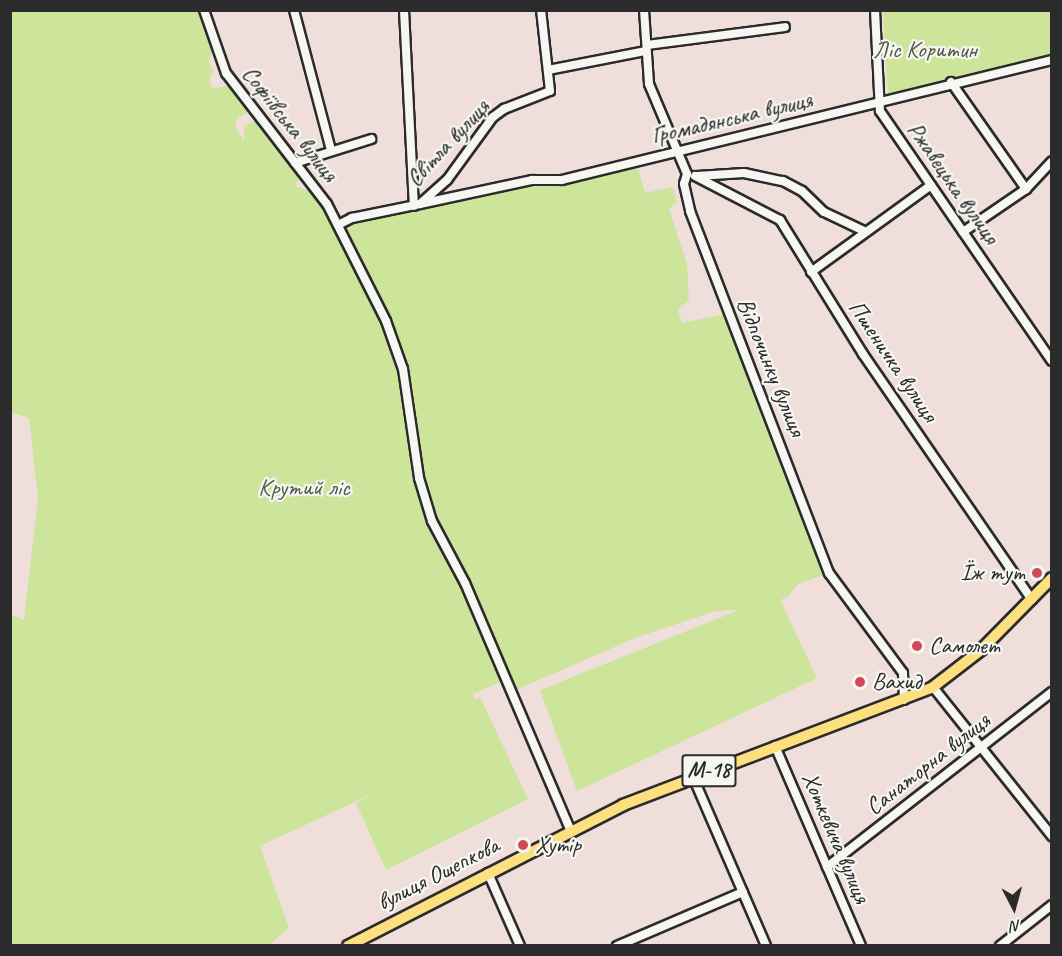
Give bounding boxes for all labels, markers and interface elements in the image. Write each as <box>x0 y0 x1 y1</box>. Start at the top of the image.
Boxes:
park label: Ліс Коритин <box>872 36 978 64</box>
street label: Софіївська вулиця <box>235 60 345 188</box>
street label: Громадянська вулиця <box>648 85 816 151</box>
street label: Світла вулиця <box>400 93 496 193</box>
street label: Ржавецька вулиця <box>901 117 1005 249</box>
street label: Відпочинку вулиця <box>730 294 812 440</box>
street label: Пшеничка вулиця <box>842 295 944 427</box>
park label: Крутий ліс <box>258 474 350 502</box>
place label: Їж тут <box>962 559 1025 587</box>
marker: Їж тут <box>1030 566 1044 580</box>
place label: Самолет <box>929 632 1000 660</box>
marker: Самолет <box>910 639 924 653</box>
place label: Вахид <box>872 668 921 696</box>
marker: Вахид <box>853 675 867 689</box>
street label: Санаторна вулиця <box>860 706 996 822</box>
road number: М-18 <box>680 752 738 790</box>
street label: Хоткевича вулиця <box>795 768 877 908</box>
street label: вулиця Ощепкова <box>372 831 504 917</box>
place label: Хутір <box>535 831 581 859</box>
marker: Хутір <box>516 838 530 852</box>
north arrow <box>984 878 1044 938</box>
text: N <box>1010 915 1022 936</box>

